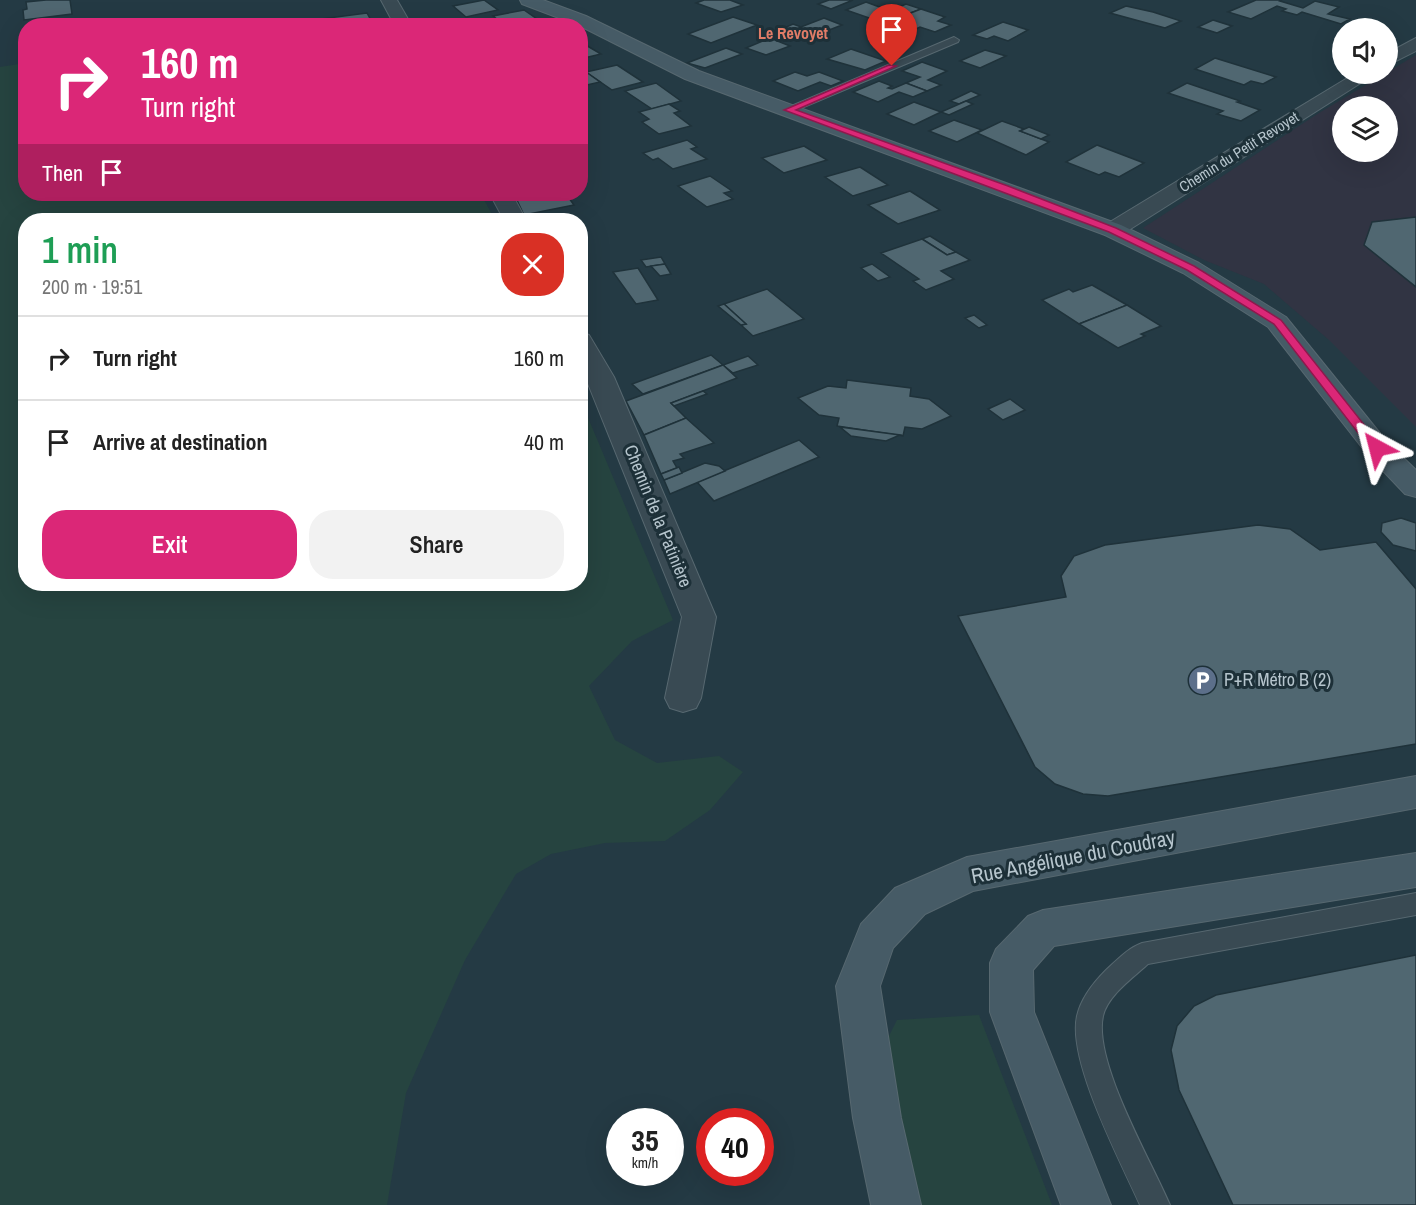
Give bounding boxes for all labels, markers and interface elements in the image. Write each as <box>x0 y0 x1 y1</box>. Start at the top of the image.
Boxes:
pin <box>866 4 917 66</box>
icon: arrive <box>875 13 908 46</box>
map controls <box>1332 18 1398 162</box>
button: sound <box>1332 18 1398 84</box>
district label: Le Revoyet <box>758 22 829 44</box>
text: 160 m <box>141 35 239 91</box>
icon: right <box>42 42 120 120</box>
text: Turn right <box>141 89 235 125</box>
button: layers <box>1332 96 1398 162</box>
street label: Chemin du Petit Revoyet <box>1175 106 1303 197</box>
icon: arrive <box>95 156 128 189</box>
text: Then <box>42 158 83 188</box>
text: 1 min <box>42 226 118 274</box>
button: close <box>501 233 564 296</box>
text: 200 m · 19:51 <box>42 273 142 300</box>
icon: right <box>42 342 75 375</box>
text: Turn right <box>93 343 177 373</box>
text: 160 m <box>514 343 564 373</box>
position arrow <box>1345 416 1409 480</box>
icon: arrive <box>42 426 75 459</box>
text: Arrive at destination <box>93 427 267 457</box>
text: 40 m <box>524 427 564 457</box>
street label: Chemin de la Patinière <box>618 441 698 591</box>
button: Exit <box>42 510 297 579</box>
button: Share <box>309 510 564 579</box>
parking icon: P+R Métro B (2) <box>1187 664 1219 696</box>
place label: P+R Métro B (2) <box>1224 667 1331 692</box>
street label: Rue Angélique du Coudray <box>969 822 1178 890</box>
speed limit sign: 40 <box>696 1108 774 1186</box>
text: 35 <box>631 1120 659 1160</box>
text: km/h <box>632 1152 658 1173</box>

